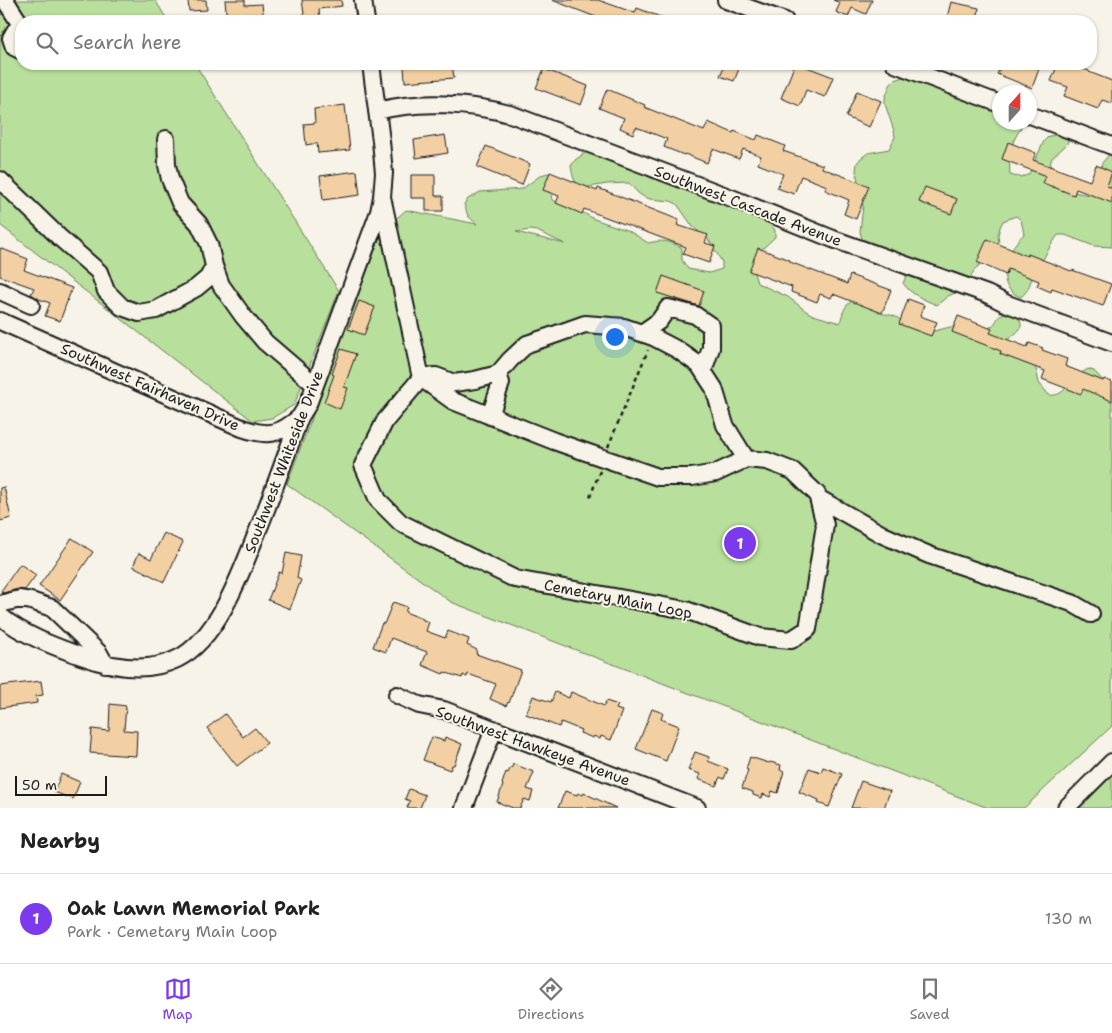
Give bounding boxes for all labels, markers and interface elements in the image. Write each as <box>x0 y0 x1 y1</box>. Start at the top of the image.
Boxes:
search box <box>15 15 1097 70</box>
icon: search <box>33 29 61 57</box>
text: Search here <box>73 30 182 55</box>
north arrow <box>992 85 1037 130</box>
street label: Southwest Cascade Avenue <box>652 161 844 251</box>
your location <box>602 324 628 350</box>
street label: Southwest Fairhaven Drive <box>57 338 243 436</box>
street label: Southwest Whiteside Drive <box>240 368 328 556</box>
pin: 1 <box>724 524 756 562</box>
street label: Cemetary Main Loop <box>542 575 694 623</box>
street label: Southwest Hawkeye Avenue <box>433 702 633 790</box>
scale bar <box>15 773 108 796</box>
text: 50 m <box>22 776 57 794</box>
text: Nearby <box>20 827 100 855</box>
text: Oak Lawn Memorial Park <box>67 896 320 921</box>
text: 1 <box>32 908 40 929</box>
text: 130 m <box>1045 908 1092 929</box>
text: Park · Cemetary Main Loop <box>67 921 277 942</box>
tab: Map <box>163 975 193 1023</box>
tab: Directions <box>518 975 584 1023</box>
tab: Saved <box>910 975 949 1023</box>

